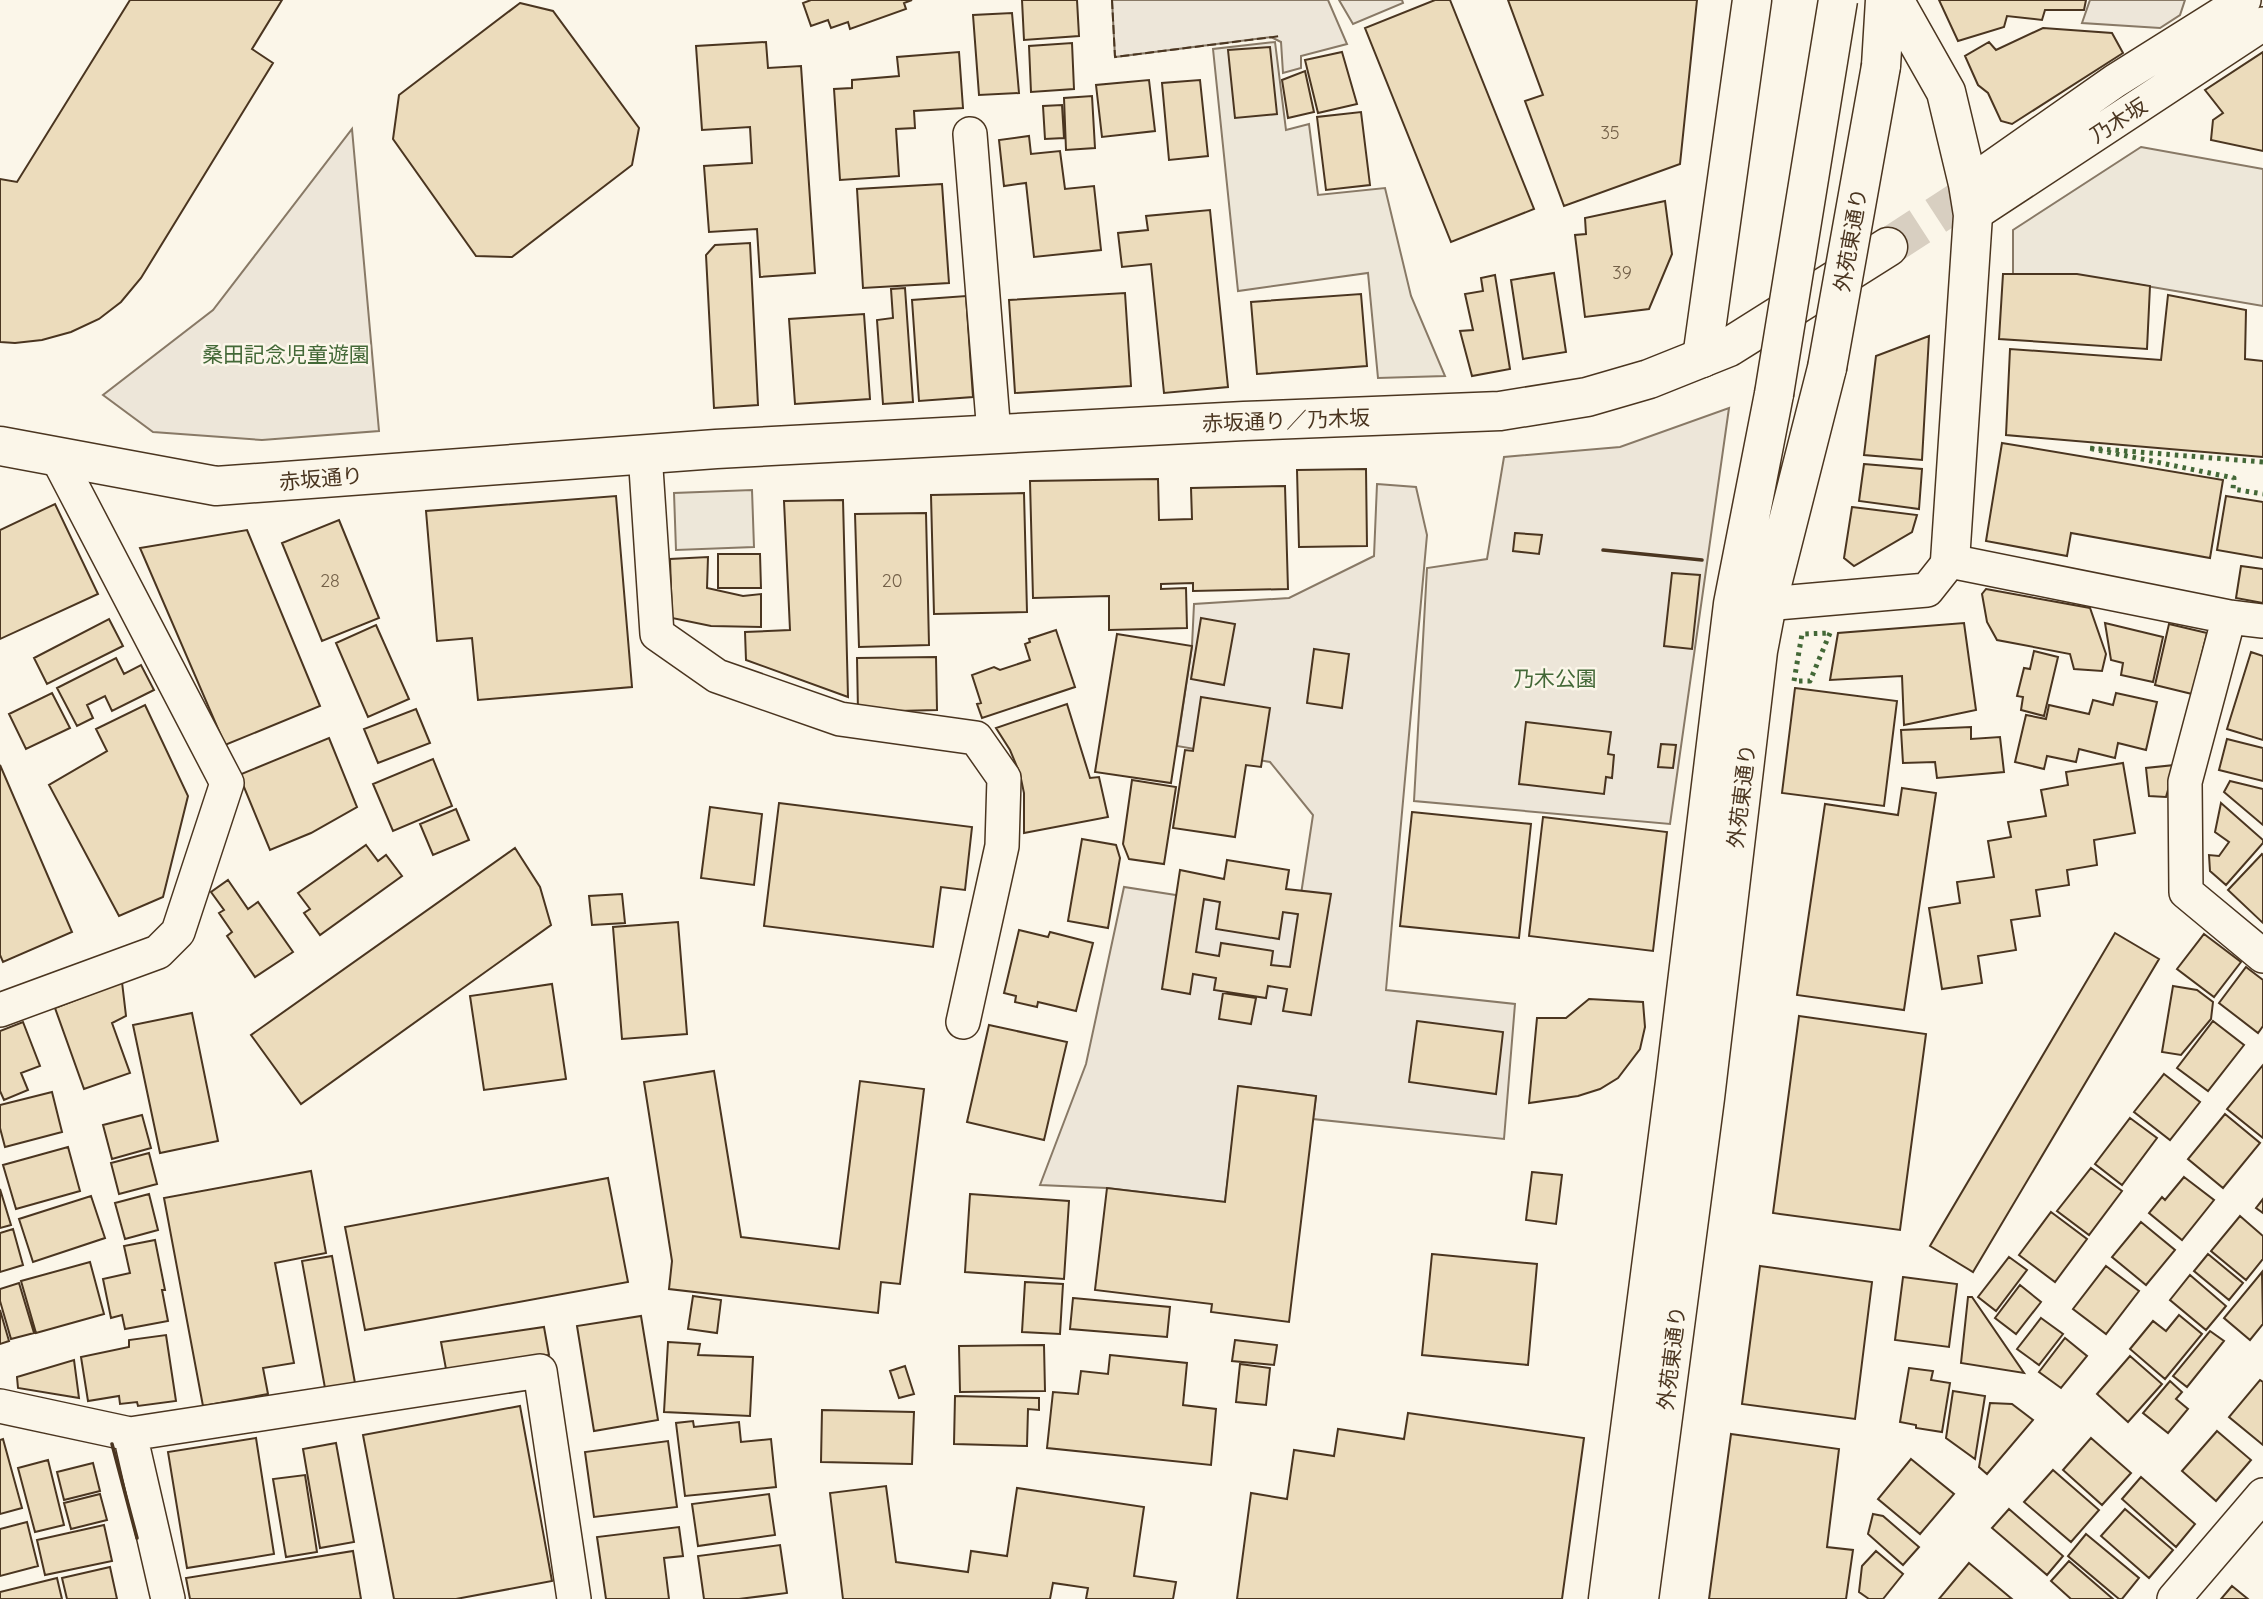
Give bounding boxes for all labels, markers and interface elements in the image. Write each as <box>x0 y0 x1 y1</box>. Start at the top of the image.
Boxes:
street label: 乃木坂 <box>2085 92 2151 148</box>
house number: 35 <box>1600 121 1620 144</box>
street label: 外苑東通り <box>1828 186 1872 294</box>
house number: 39 <box>1612 261 1632 284</box>
park label: 桑田記念児童遊園 <box>202 341 370 367</box>
street label: 赤坂通り／乃木坂 <box>1202 404 1370 436</box>
street label: 赤坂通り <box>278 461 364 495</box>
house number: 28 <box>320 569 340 592</box>
house number: 20 <box>882 569 902 592</box>
park label: 乃木公園 <box>1513 665 1597 691</box>
street label: 外苑東通り <box>1722 742 1760 850</box>
street label: 外苑東通り <box>1652 1304 1690 1412</box>

